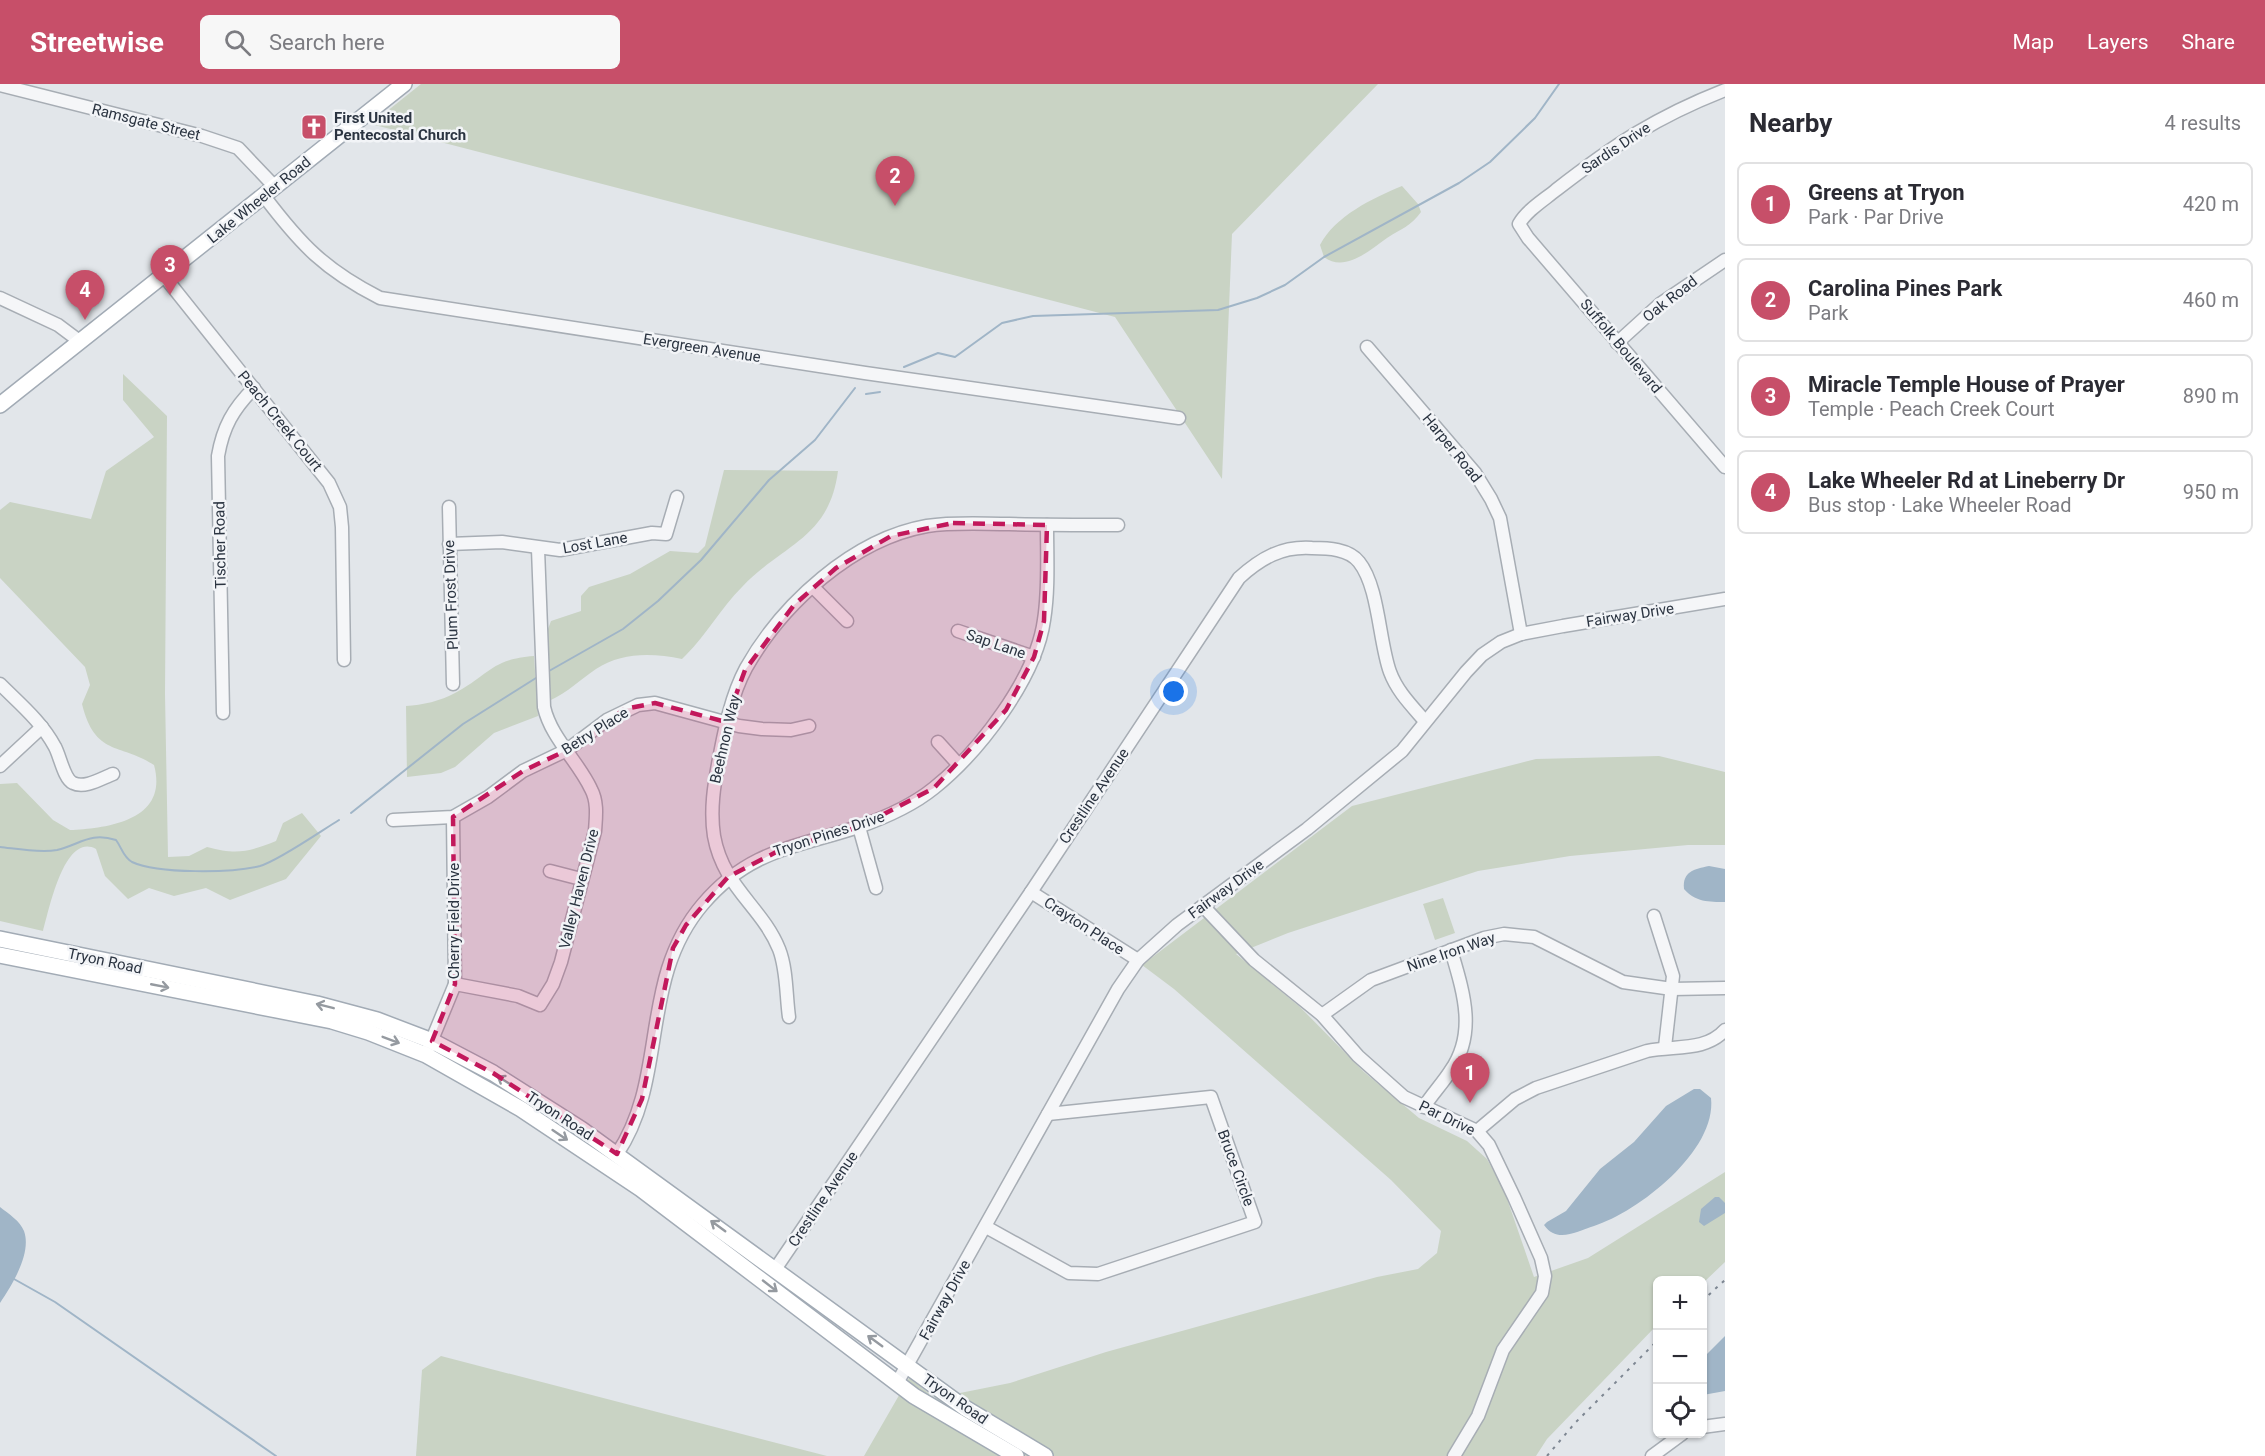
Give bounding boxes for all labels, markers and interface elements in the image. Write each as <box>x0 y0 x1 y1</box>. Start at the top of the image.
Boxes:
search box <box>200 15 620 69</box>
text: Streetwise <box>30 26 164 59</box>
icon: search <box>221 26 254 59</box>
text: Search here <box>269 30 385 55</box>
text: Map <box>2012 30 2054 54</box>
text: Layers <box>2087 30 2148 54</box>
text: Share <box>2181 30 2235 54</box>
street label: Ramsgate Street <box>90 100 202 144</box>
text: Nearby <box>1749 108 1832 138</box>
place label: First United Pentecostal Church <box>334 109 466 144</box>
text: 4 results <box>2165 111 2241 135</box>
church icon: First United Pentecostal Church <box>299 112 329 142</box>
street label: Sardis Drive <box>1578 118 1654 178</box>
street label: Lake Wheeler Road <box>204 153 314 247</box>
pin: 2 <box>876 156 914 206</box>
text: Greens at Tryon <box>1808 180 1965 205</box>
text: 1 <box>1765 192 1776 216</box>
text: 420 m <box>2183 192 2239 216</box>
text: Park · Par Drive <box>1808 205 1944 229</box>
pin: 3 <box>150 246 190 295</box>
pin: 4 <box>66 270 104 320</box>
street label: Oak Road <box>1639 272 1701 326</box>
text: Carolina Pines Park <box>1808 276 2002 301</box>
text: 2 <box>1765 288 1776 312</box>
text: 460 m <box>2183 288 2239 312</box>
street label: Suffolk Boulevard <box>1576 295 1666 397</box>
text: Park <box>1808 301 1848 325</box>
street label: Evergreen Avenue <box>642 330 762 366</box>
street label: Peach Creek Court <box>234 367 326 475</box>
text: Miracle Temple House of Prayer <box>1808 372 2125 397</box>
text: 3 <box>1765 384 1776 408</box>
text: 890 m <box>2183 384 2239 408</box>
text: Temple · Peach Creek Court <box>1808 397 2055 421</box>
street label: Harper Road <box>1419 410 1485 486</box>
text: Lake Wheeler Rd at Lineberry Dr <box>1808 468 2125 493</box>
text: 4 <box>1765 480 1776 504</box>
text: 950 m <box>2183 480 2239 504</box>
text: Bus stop · Lake Wheeler Road <box>1808 493 2071 517</box>
street label: Tischer Road <box>210 501 230 589</box>
street label: Lost Lane <box>561 528 629 558</box>
street label: Plum Frost Drive <box>440 540 462 650</box>
street label: Fairway Drive <box>1585 599 1675 631</box>
street label: Sap Lane <box>964 625 1028 663</box>
your location <box>1159 677 1188 706</box>
street label: Beehnon Way <box>706 693 744 785</box>
street label: Betry Place <box>558 703 632 759</box>
street label: Crestline Avenue <box>1055 745 1133 847</box>
street label: Tryon Pines Drive <box>771 808 887 860</box>
street label: Valley Haven Drive <box>555 827 603 951</box>
street label: Fairway Drive <box>1185 856 1267 922</box>
street label: Cherry Field Drive <box>445 863 463 979</box>
street label: Crayton Place <box>1040 893 1128 959</box>
street label: Nine Iron Way <box>1405 928 1497 976</box>
street label: Tryon Road <box>66 944 144 978</box>
one-way arrow <box>150 981 170 992</box>
one-way arrow <box>316 1000 335 1012</box>
one-way arrow <box>381 1035 400 1046</box>
pin: 1 <box>1450 1054 1490 1103</box>
one-way arrow <box>496 1074 513 1087</box>
street label: Tryon Road <box>523 1088 597 1144</box>
street label: Par Drive <box>1416 1097 1478 1139</box>
street label: Bruce Circle <box>1214 1127 1258 1209</box>
one-way arrow <box>552 1129 568 1141</box>
street label: Crestline Avenue <box>784 1148 862 1250</box>
one-way arrow <box>710 1220 726 1232</box>
street label: Fairway Drive <box>916 1257 974 1343</box>
map controls <box>1653 1276 1707 1438</box>
button: + <box>1653 1276 1707 1330</box>
one-way arrow <box>761 1280 777 1293</box>
button: − <box>1653 1330 1707 1384</box>
one-way arrow <box>867 1335 883 1348</box>
street label: Tryon Road <box>919 1370 991 1428</box>
button: locate <box>1653 1384 1707 1438</box>

